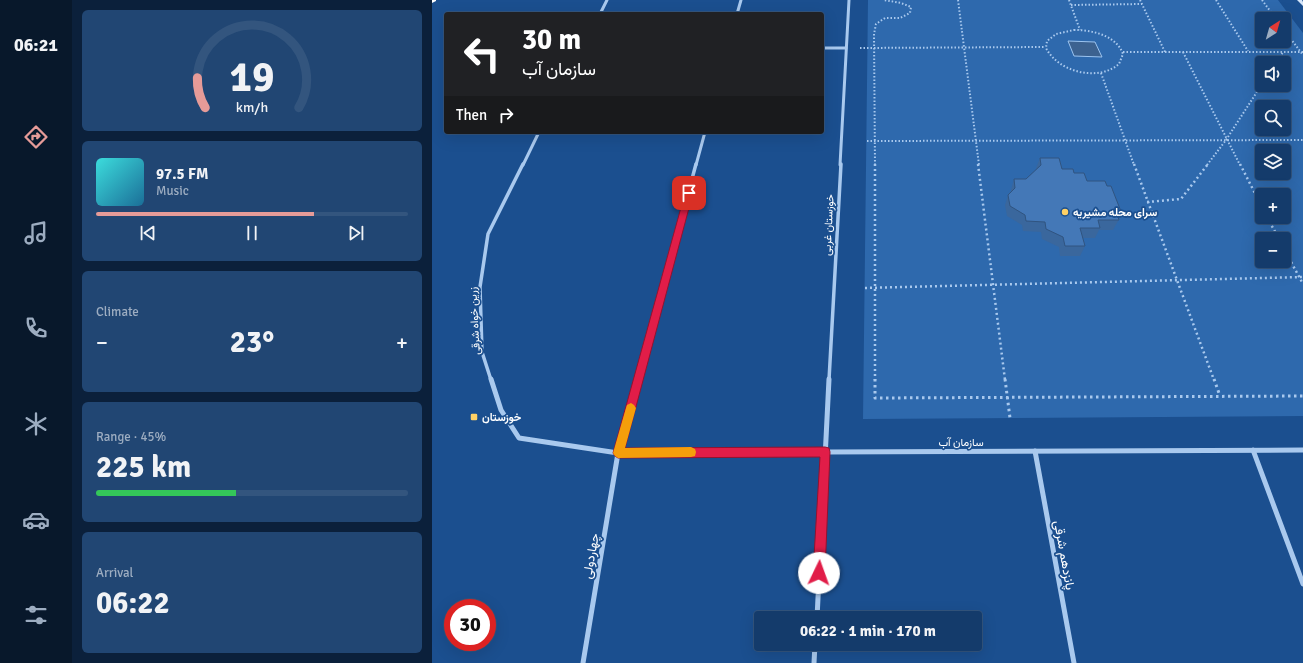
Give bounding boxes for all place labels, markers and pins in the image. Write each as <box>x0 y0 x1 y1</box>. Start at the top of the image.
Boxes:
pin <box>672 176 706 210</box>
place label: سرای محله مشیریه <box>1073 206 1157 219</box>
marker: سرای محله مشیریه <box>1060 207 1070 217</box>
place label: خوزستان <box>482 411 522 424</box>
marker: خوزستان <box>469 412 479 422</box>

